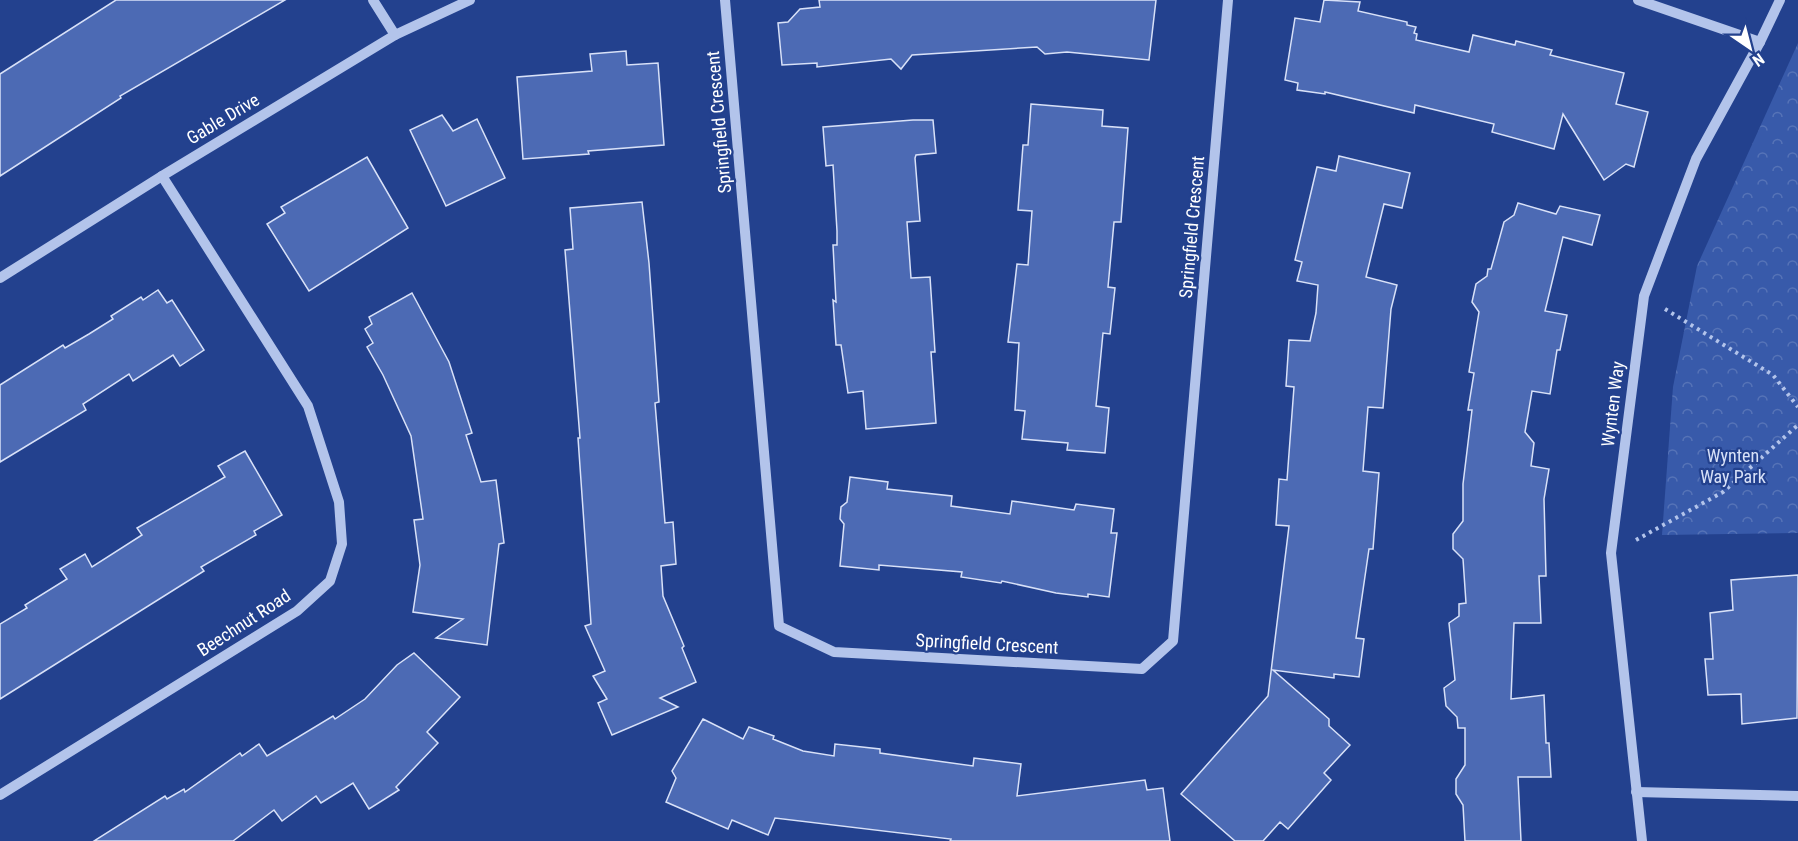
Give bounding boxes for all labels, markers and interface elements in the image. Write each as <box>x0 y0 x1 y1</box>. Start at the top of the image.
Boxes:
north arrow <box>1720 18 1780 78</box>
text: N <box>1749 49 1768 70</box>
street label: Springfield Crescent <box>702 50 735 194</box>
street label: Gable Drive <box>183 89 263 148</box>
street label: Springfield Crescent <box>1175 155 1208 299</box>
street label: Wynten Way <box>1597 360 1628 448</box>
park label: Wynten Way Park <box>1700 445 1766 487</box>
street label: Beechnut Road <box>193 585 294 660</box>
street label: Springfield Crescent <box>915 629 1059 658</box>

